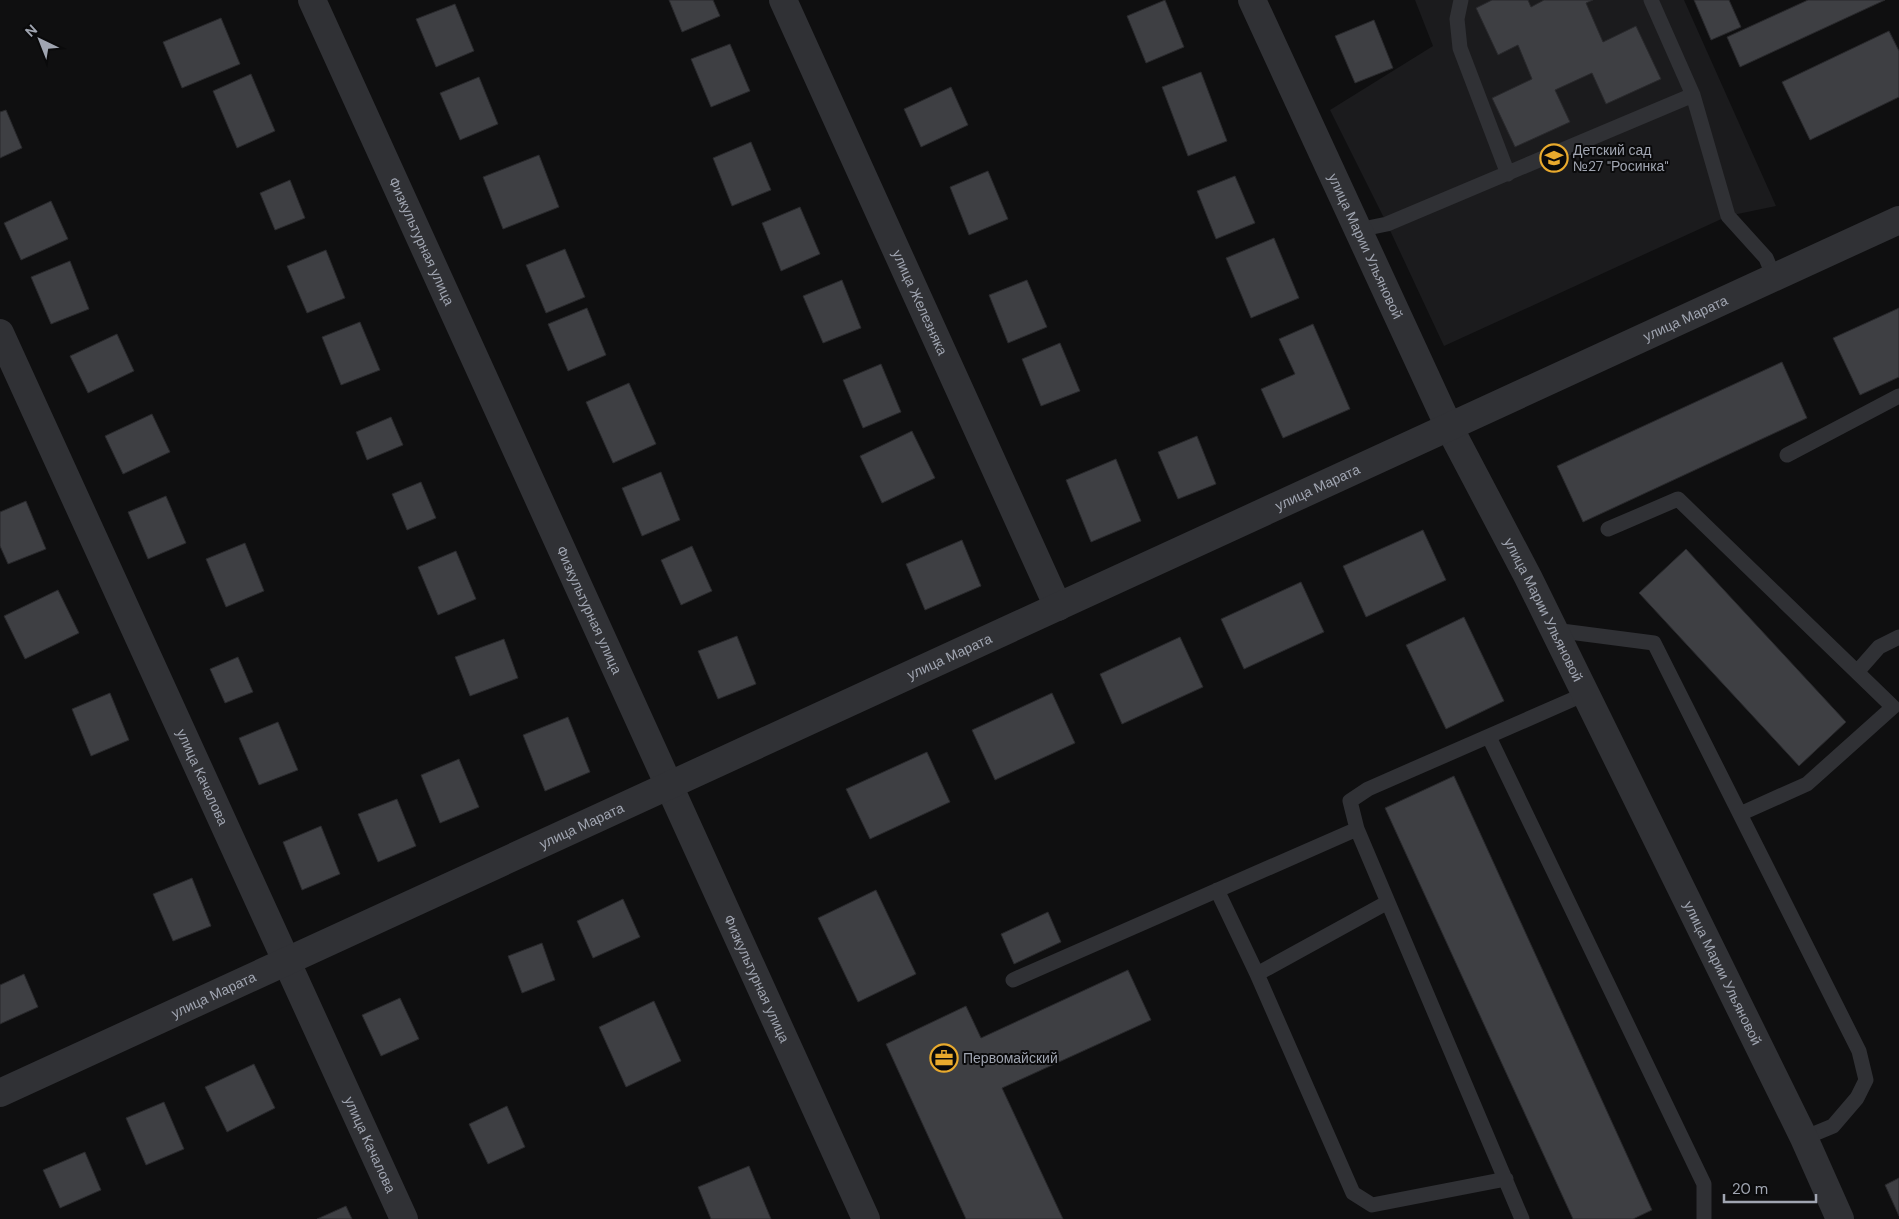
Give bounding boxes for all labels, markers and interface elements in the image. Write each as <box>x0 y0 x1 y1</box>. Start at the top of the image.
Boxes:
north arrow <box>15 15 65 65</box>
text: N <box>21 20 41 41</box>
place label: Детский сад №27 "Росинка" <box>1573 141 1668 175</box>
school or university icon: Детский сад №27 "Росинка" <box>1539 143 1569 173</box>
street label: улица Марии Ульяновой <box>1324 170 1407 322</box>
street label: Физкультурная улица <box>385 174 459 308</box>
street label: улица Железняка <box>888 247 952 358</box>
street label: улица Марата <box>1640 291 1731 345</box>
street label: улица Марата <box>1272 460 1363 515</box>
street label: улица Марии Ульяновой <box>1500 535 1587 685</box>
street label: Физкультурная улица <box>552 543 626 677</box>
street label: улица Марата <box>904 629 995 684</box>
street label: улица Качалова <box>173 726 232 828</box>
street label: улица Марата <box>536 798 627 853</box>
street label: улица Марии Ульяновой <box>1680 898 1766 1048</box>
street label: Физкультурная улица <box>720 912 794 1046</box>
street label: улица Марата <box>168 968 259 1022</box>
office icon: Первомайский <box>929 1043 959 1073</box>
place label: Первомайский <box>963 1049 1058 1067</box>
street label: улица Качалова <box>340 1093 400 1196</box>
scale bar <box>1724 1172 1816 1204</box>
text: 20 m <box>1732 1179 1768 1199</box>

